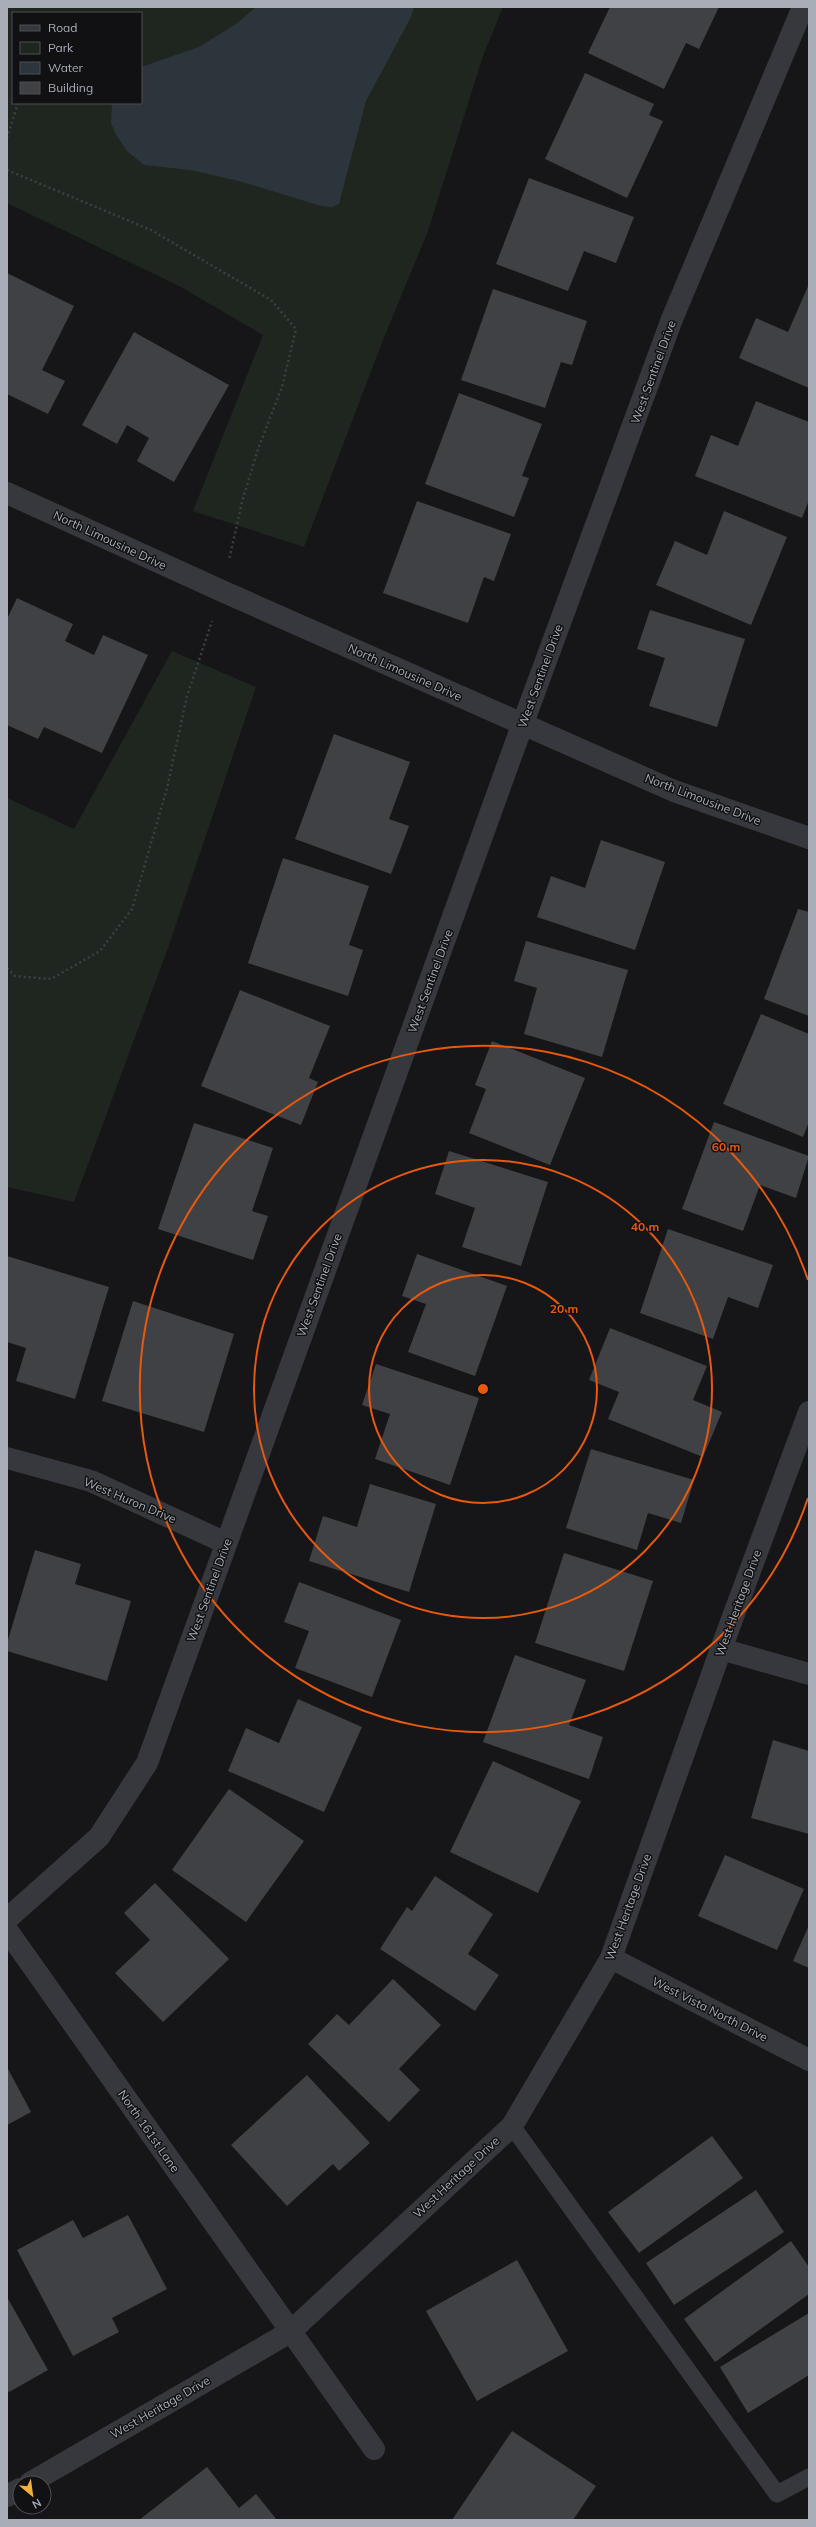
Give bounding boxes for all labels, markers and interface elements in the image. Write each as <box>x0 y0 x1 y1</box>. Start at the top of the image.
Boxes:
legend <box>12 12 142 104</box>
text: Road <box>48 20 77 35</box>
text: Park <box>48 40 74 55</box>
text: Water <box>48 60 84 75</box>
text: Building <box>48 80 93 95</box>
street label: West Sentinel Drive <box>627 318 679 426</box>
street label: North Limousine Drive <box>51 507 169 573</box>
street label: West Sentinel Drive <box>514 622 566 730</box>
street label: North Limousine Drive <box>346 640 464 704</box>
street label: North Limousine Drive <box>643 770 763 828</box>
street label: West Sentinel Drive <box>404 927 456 1035</box>
text: 60 m <box>712 1139 740 1154</box>
text: 40 m <box>631 1219 659 1234</box>
street label: West Sentinel Drive <box>293 1231 345 1339</box>
text: 20 m <box>550 1301 578 1316</box>
centre of rings <box>476 1382 490 1396</box>
street label: West Huron Drive <box>82 1474 178 1526</box>
street label: West Sentinel Drive <box>183 1536 235 1644</box>
street label: West Heritage Drive <box>712 1548 764 1658</box>
street label: West Heritage Drive <box>602 1852 654 1962</box>
street label: West Vista North Drive <box>650 1973 770 2045</box>
street label: North 161st Lane <box>115 2087 183 2175</box>
street label: West Heritage Drive <box>410 2133 502 2221</box>
street label: West Heritage Drive <box>107 2372 213 2442</box>
north arrow <box>12 2475 52 2515</box>
text: N <box>30 2496 44 2512</box>

